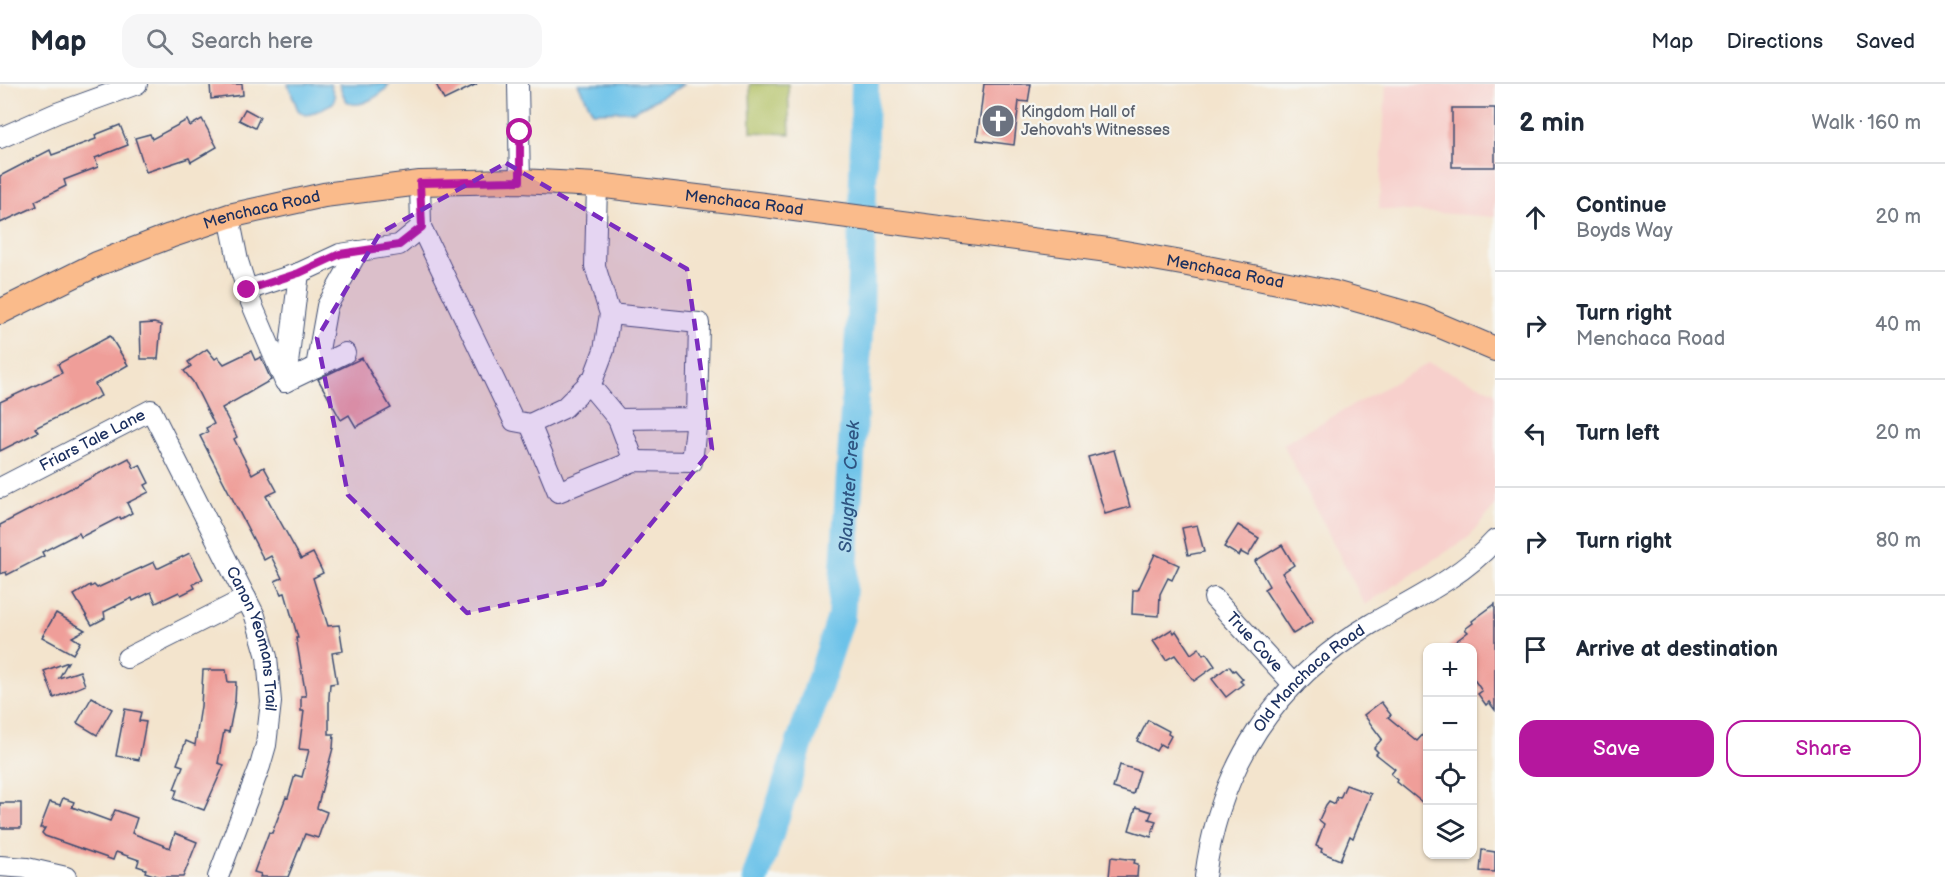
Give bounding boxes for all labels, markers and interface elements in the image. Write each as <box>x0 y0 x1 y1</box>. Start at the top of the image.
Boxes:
search box <box>122 14 542 68</box>
text: Map <box>30 25 86 58</box>
icon: search <box>143 25 176 58</box>
text: Search here <box>191 28 313 55</box>
text: Map <box>1651 29 1694 54</box>
text: Directions <box>1727 29 1823 54</box>
text: Saved <box>1856 29 1915 54</box>
church icon: Kingdom Hall of Jehovah's Witnesses <box>980 103 1016 139</box>
place label: Kingdom Hall of Jehovah's Witnesses <box>1021 103 1170 140</box>
text: 2 min <box>1519 108 1585 139</box>
text: Walk · 160 m <box>1812 111 1921 135</box>
route start <box>506 118 532 144</box>
street label: Menchaca Road <box>684 186 805 220</box>
street label: Menchaca Road <box>201 187 322 233</box>
text: Continue <box>1576 192 1666 219</box>
icon: ahead <box>1519 201 1552 234</box>
text: 20 m <box>1876 205 1921 229</box>
text: Boyds Way <box>1576 219 1673 243</box>
street label: Menchaca Road <box>1165 251 1285 292</box>
route end <box>233 276 259 302</box>
text: Turn right <box>1576 300 1672 327</box>
icon: right <box>1519 309 1552 342</box>
text: 40 m <box>1875 313 1921 337</box>
text: Menchaca Road <box>1576 327 1725 351</box>
street label: Friars Tale Lane <box>36 405 149 475</box>
icon: left <box>1519 417 1552 450</box>
water label: Slaughter Creek <box>835 419 864 553</box>
text: Turn left <box>1576 420 1660 447</box>
text: 20 m <box>1876 421 1921 445</box>
icon: right <box>1519 525 1552 558</box>
text: Turn right <box>1576 528 1672 555</box>
text: 80 m <box>1876 529 1921 553</box>
street label: Canon Yeomans Trail <box>222 563 281 712</box>
street label: True Cove <box>1222 608 1287 676</box>
street label: Old Manchaca Road <box>1249 621 1368 736</box>
icon: arrive <box>1519 633 1552 666</box>
text: Arrive at destination <box>1576 636 1778 663</box>
map controls <box>1423 643 1477 859</box>
button: + <box>1423 643 1477 697</box>
button: − <box>1423 697 1477 751</box>
button: Save <box>1519 720 1714 777</box>
button: Share <box>1726 720 1921 777</box>
button: locate <box>1423 751 1477 805</box>
button: layers <box>1423 805 1477 859</box>

